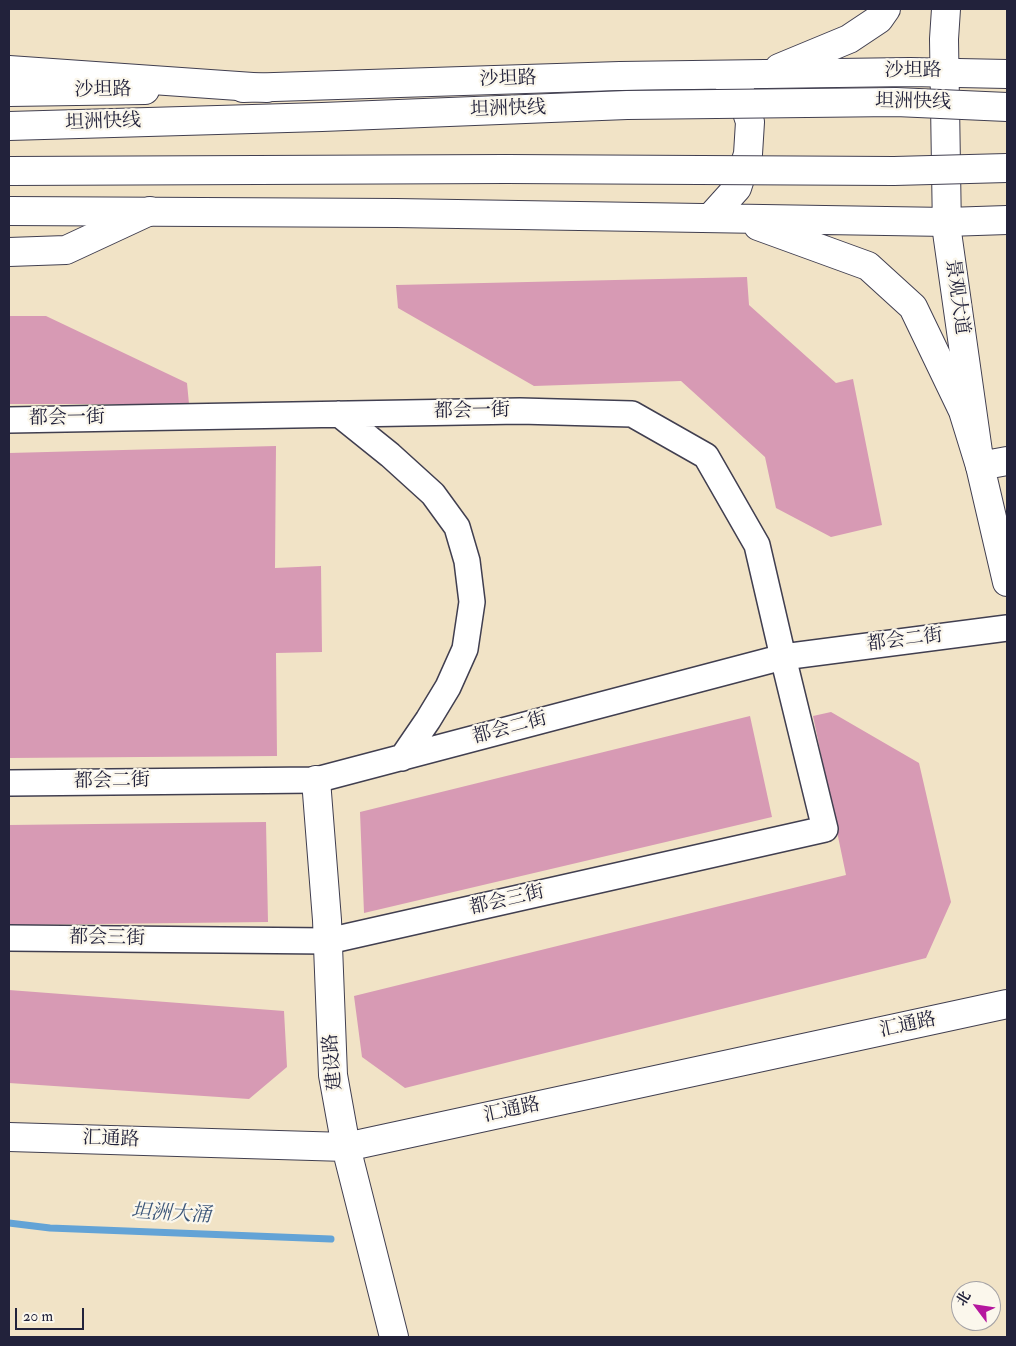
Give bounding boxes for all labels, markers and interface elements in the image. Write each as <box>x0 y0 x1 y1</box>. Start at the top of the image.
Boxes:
street label: 沙坦路 <box>885 61 941 83</box>
street label: 沙坦路 <box>479 68 537 92</box>
street label: 沙坦路 <box>74 79 132 103</box>
street label: 坦洲快线 <box>875 91 951 115</box>
street label: 坦洲快线 <box>470 97 546 123</box>
street label: 坦洲快线 <box>65 110 141 136</box>
street label: 景观大道 <box>939 258 973 336</box>
street label: 都会一街 <box>434 400 510 424</box>
street label: 都会一街 <box>29 407 105 431</box>
street label: 都会二街 <box>866 625 944 657</box>
street label: 都会二街 <box>470 708 550 750</box>
street label: 都会二街 <box>74 770 150 794</box>
street label: 都会三街 <box>467 881 547 921</box>
street label: 都会三街 <box>69 927 145 951</box>
street label: 汇通路 <box>878 1009 938 1043</box>
street label: 建设路 <box>320 1033 348 1091</box>
street label: 汇通路 <box>482 1094 542 1128</box>
street label: 汇通路 <box>82 1128 140 1152</box>
water label: 坦洲大涌 <box>130 1201 212 1229</box>
north arrow <box>951 1281 1001 1331</box>
text: 北 <box>953 1288 974 1309</box>
scale bar <box>18 1298 86 1330</box>
text: 20 m <box>23 1307 53 1326</box>

